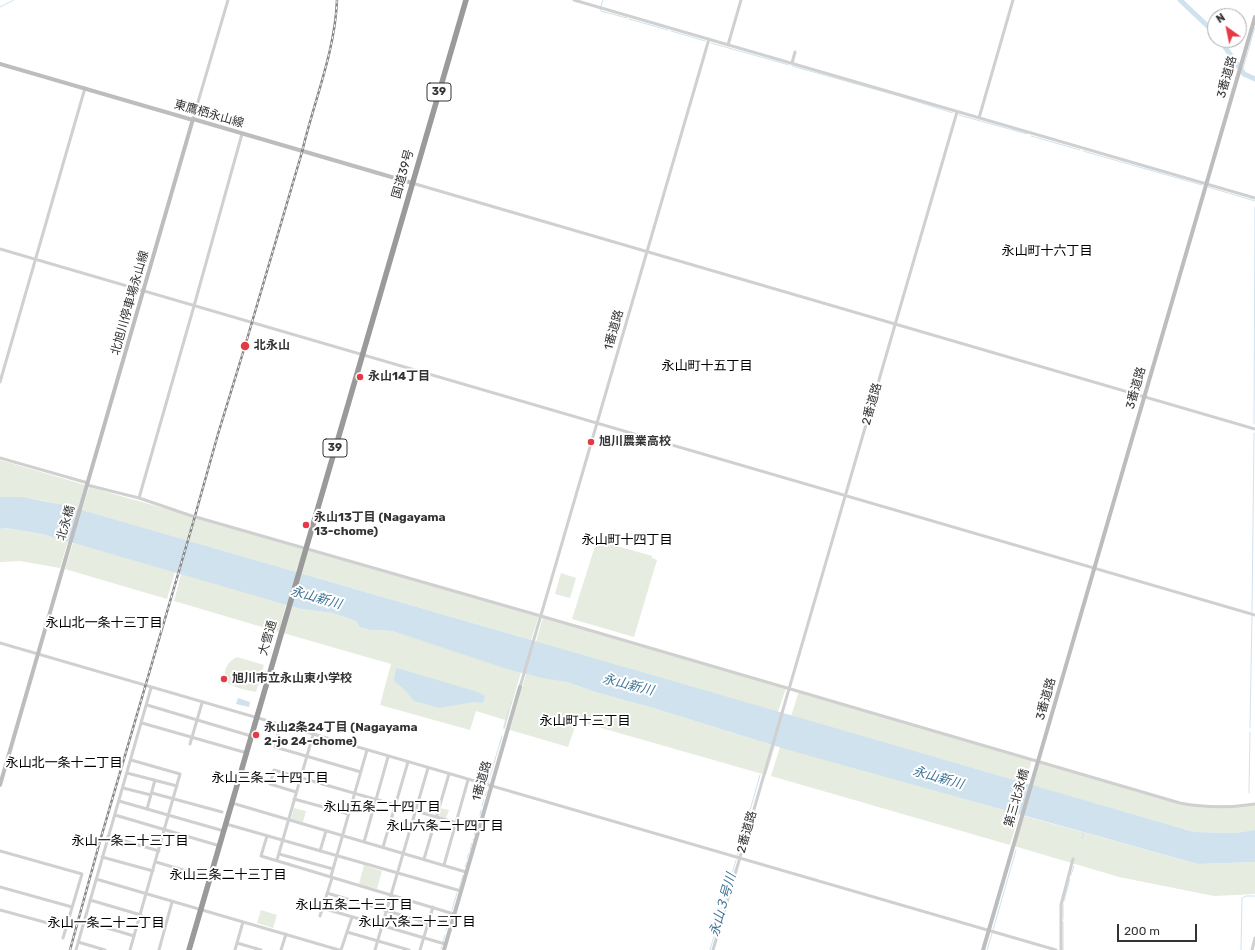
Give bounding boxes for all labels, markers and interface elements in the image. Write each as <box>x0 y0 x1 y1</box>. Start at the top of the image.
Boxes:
north arrow <box>1207 8 1247 48</box>
text: N <box>1214 11 1228 26</box>
street label: 3番道路 <box>1214 54 1240 100</box>
road number: 39 <box>427 83 451 101</box>
street label: 東鷹栖永山線 <box>172 97 246 131</box>
street label: 国道39号 <box>389 148 417 200</box>
district label: 永山町十六丁目 <box>1002 243 1092 259</box>
street label: 北旭川停車場永山線 <box>108 249 152 357</box>
street label: 1番道路 <box>601 308 627 352</box>
place label: 北永山 <box>254 339 290 353</box>
marker: 北永山 <box>239 340 251 352</box>
district label: 永山町十五丁目 <box>662 358 752 374</box>
street label: 3番道路 <box>1123 365 1149 411</box>
place label: 永山14丁目 <box>368 370 430 384</box>
marker: 永山14丁目 <box>355 372 365 382</box>
street label: 2番道路 <box>859 381 885 427</box>
place label: 旭川農業高校 <box>599 435 671 449</box>
marker: 旭川農業高校 <box>586 437 596 447</box>
road number: 39 <box>323 439 347 457</box>
street label: 北永橋 <box>54 504 78 542</box>
place label: 永山13丁目 (Nagayama 13-chome) <box>314 511 446 539</box>
marker: 永山13丁目 (Nagayama 13-chome) <box>301 520 311 530</box>
district label: 永山町十四丁目 <box>582 532 672 548</box>
water label: 永山新川 <box>289 583 343 613</box>
district label: 永山北一条十三丁目 <box>46 615 162 631</box>
street label: 大雪通 <box>256 619 280 657</box>
water label: 永山新川 <box>601 671 655 699</box>
place label: 旭川市立永山東小学校 <box>232 672 352 686</box>
marker: 旭川市立永山東小学校 <box>219 674 229 684</box>
street label: 3番道路 <box>1033 676 1059 722</box>
district label: 永山町十三丁目 <box>540 713 630 729</box>
place label: 永山2条24丁目 (Nagayama 2-jo 24-chome) <box>264 721 417 749</box>
marker: 永山2条24丁目 (Nagayama 2-jo 24-chome) <box>251 730 261 740</box>
district label: 永山北一条十二丁目 <box>6 755 122 771</box>
street label: 1番道路 <box>469 759 495 803</box>
water label: 永山新川 <box>911 763 965 793</box>
street label: 第三北永橋 <box>1002 767 1032 829</box>
district label: 永山三条二十四丁目 <box>212 770 328 786</box>
district label: 永山五条二十四丁目 <box>324 799 440 815</box>
street label: 2番道路 <box>734 809 760 855</box>
district label: 永山六条二十四丁目 <box>387 818 503 834</box>
district label: 永山一条二十三丁目 <box>72 833 188 849</box>
district label: 永山三条二十三丁目 <box>170 867 286 883</box>
water label: 永山３号川 <box>707 872 739 938</box>
district label: 永山五条二十三丁目 <box>296 897 412 913</box>
district label: 永山六条二十三丁目 <box>359 914 475 930</box>
district label: 永山一条二十二丁目 <box>48 915 164 931</box>
scale bar <box>1119 916 1199 942</box>
text: 200 m <box>1124 924 1160 938</box>

